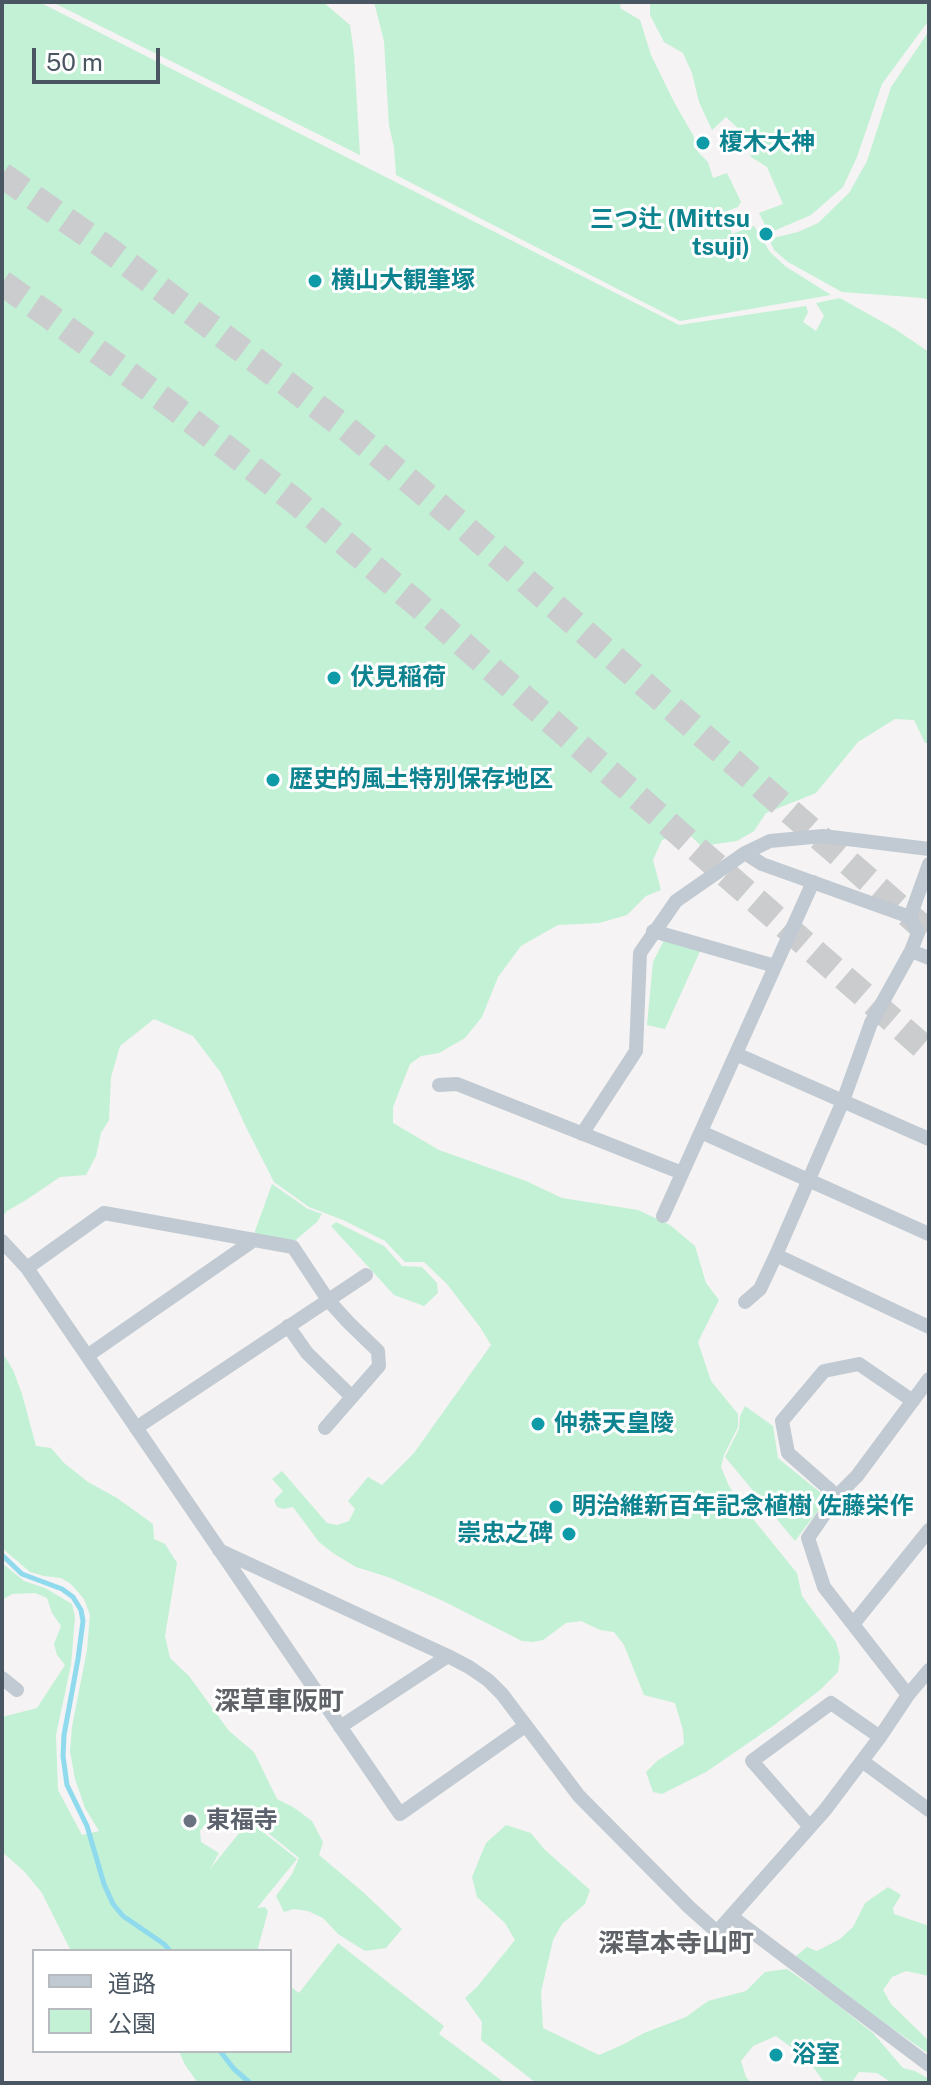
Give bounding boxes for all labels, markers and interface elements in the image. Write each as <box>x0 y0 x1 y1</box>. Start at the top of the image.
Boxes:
scale bar <box>36 32 164 82</box>
text: 50 m <box>46 48 103 76</box>
place label: 榎木大神 <box>719 129 815 157</box>
marker: 榎木大神 <box>694 134 712 152</box>
place label: 三つ辻 (Mittsu tsuji) <box>590 206 750 262</box>
marker: 三つ辻 (Mittsu tsuji) <box>757 225 775 243</box>
place label: 横山大観筆塚 <box>331 267 475 295</box>
marker: 横山大観筆塚 <box>306 272 324 290</box>
place label: 伏見稲荷 <box>350 664 446 692</box>
marker: 伏見稲荷 <box>325 669 343 687</box>
place label: 歴史的風土特別保存地区 <box>289 766 553 794</box>
marker: 歴史的風土特別保存地区 <box>264 771 282 789</box>
place label: 仲恭天皇陵 <box>554 1410 674 1438</box>
marker: 仲恭天皇陵 <box>529 1415 547 1433</box>
place label: 明治維新百年記念植樹 佐藤栄作 <box>572 1493 913 1521</box>
marker: 明治維新百年記念植樹 佐藤栄作 <box>547 1498 565 1516</box>
place label: 崇忠之碑 <box>457 1520 553 1548</box>
marker: 崇忠之碑 <box>560 1525 578 1543</box>
district label: 深草車阪町 <box>214 1686 344 1718</box>
place label: 東福寺 <box>206 1807 278 1835</box>
marker: 東福寺 <box>181 1812 199 1830</box>
district label: 深草本寺山町 <box>598 1928 754 1960</box>
legend <box>32 1949 292 2053</box>
text: 道路 <box>108 1969 156 1997</box>
text: 公園 <box>108 2009 156 2037</box>
place label: 浴室 <box>792 2041 840 2069</box>
marker: 浴室 <box>767 2046 785 2064</box>

